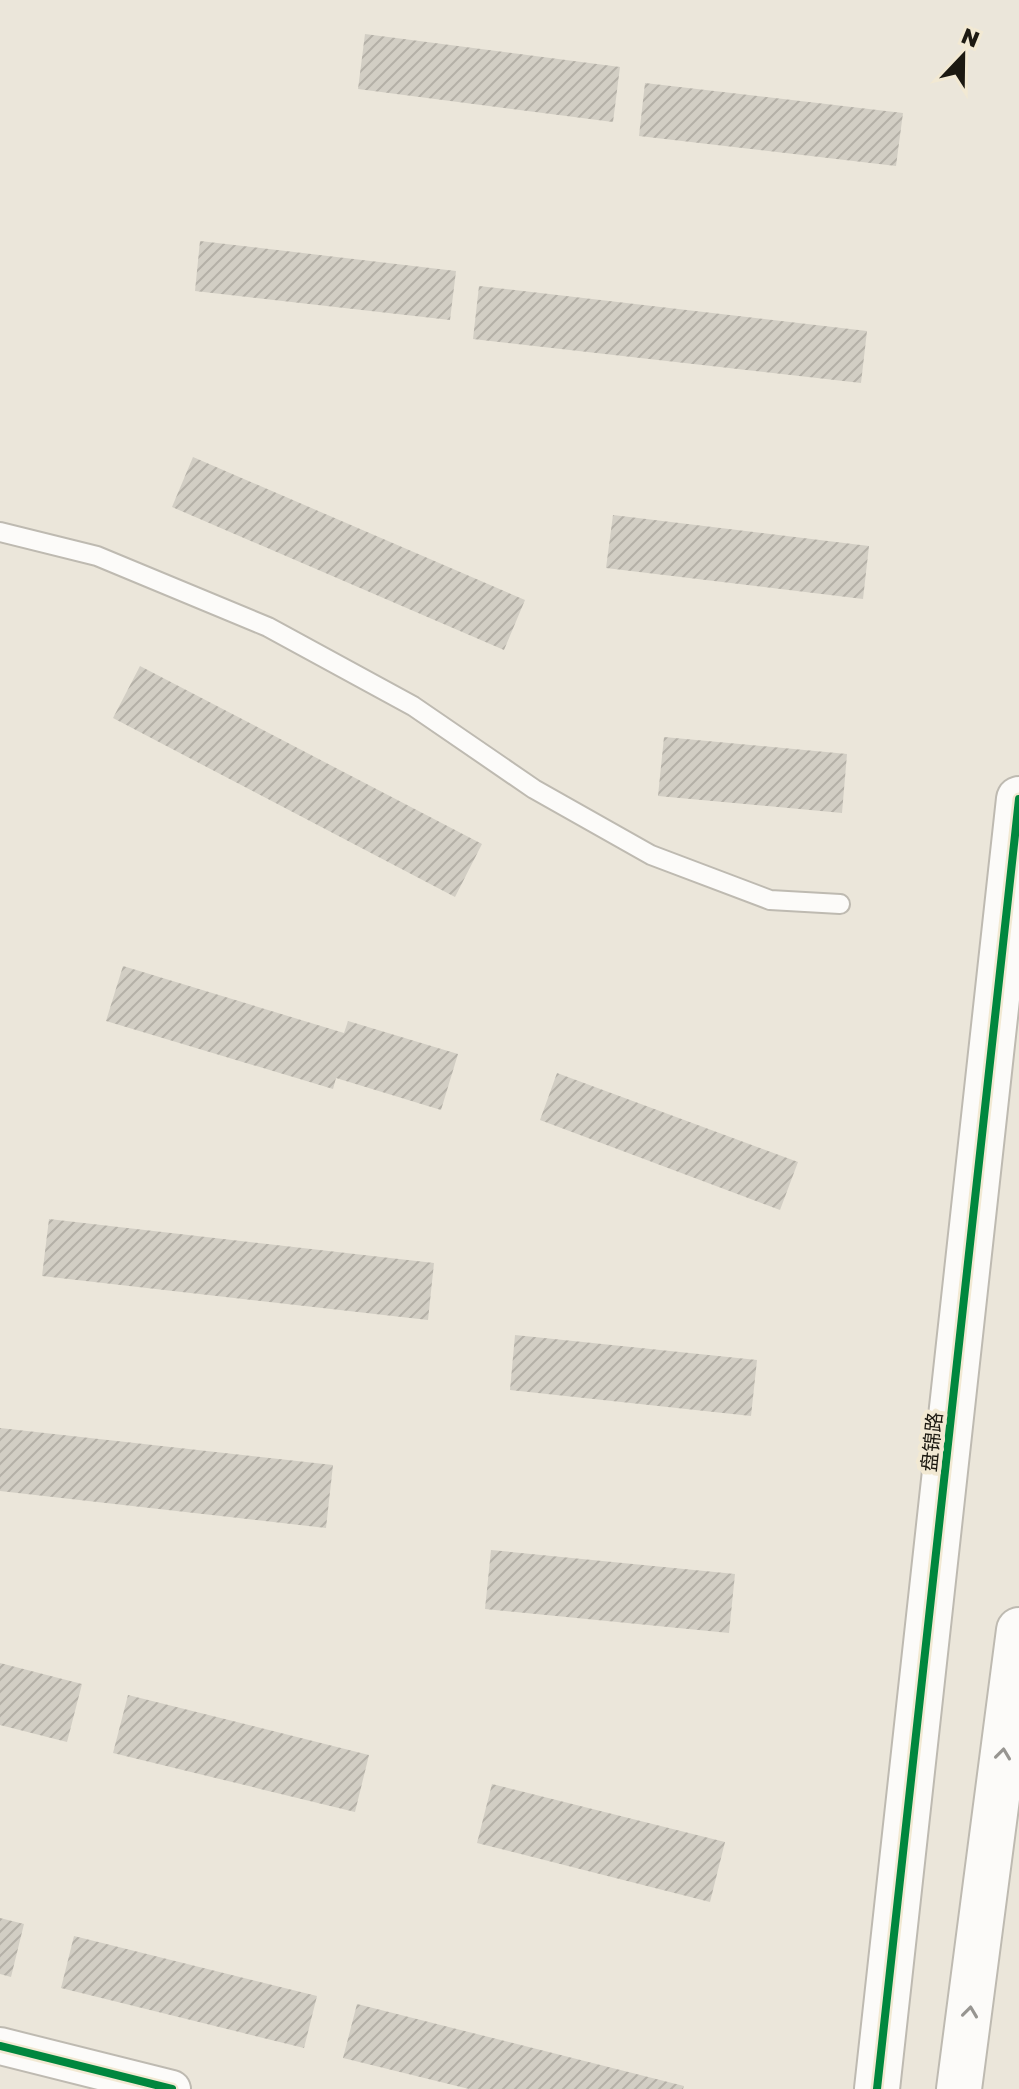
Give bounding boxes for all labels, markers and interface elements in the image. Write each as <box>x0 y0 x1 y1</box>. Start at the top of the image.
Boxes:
north arrow <box>923 16 1003 96</box>
text: N <box>958 21 983 53</box>
street label: 盘锦路 <box>916 1411 946 1473</box>
one-way arrow <box>994 1747 1011 1761</box>
one-way arrow <box>961 2005 978 2018</box>

